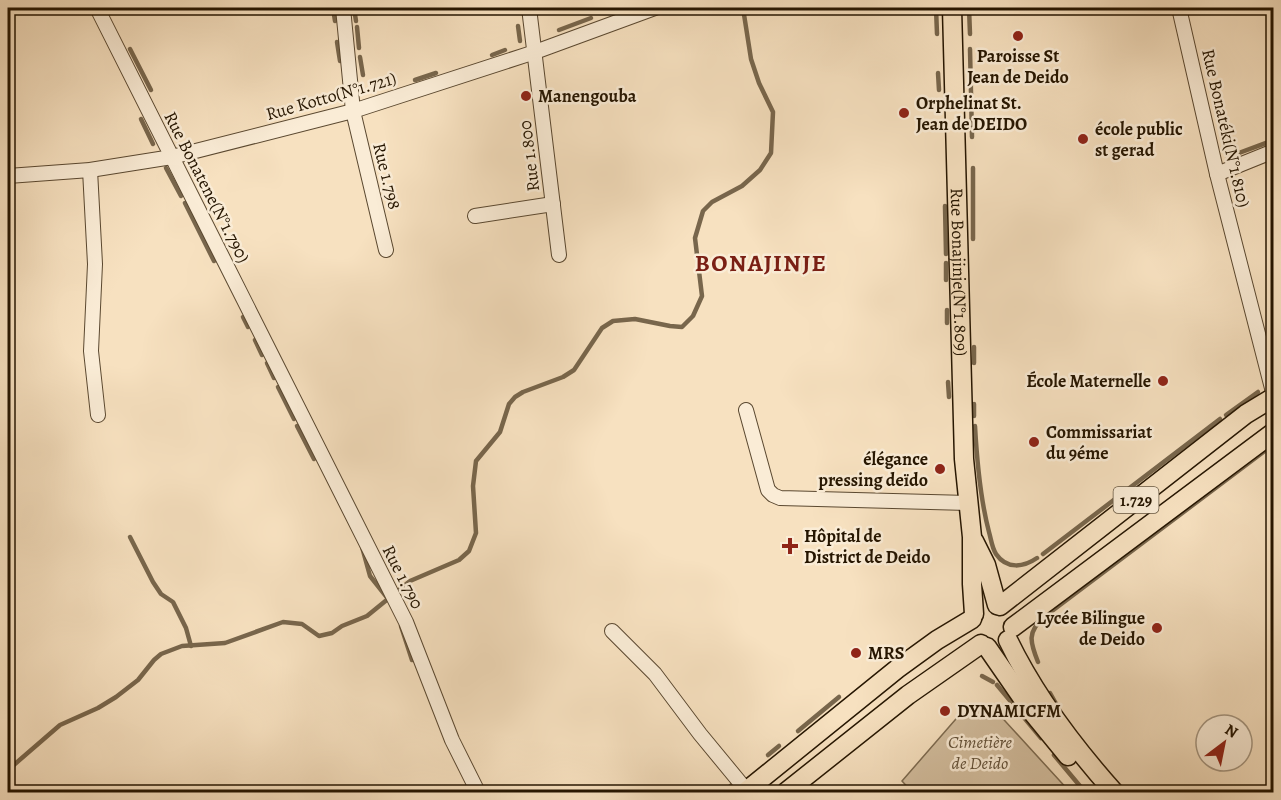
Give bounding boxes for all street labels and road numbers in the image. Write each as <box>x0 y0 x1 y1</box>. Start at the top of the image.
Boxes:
street label: Rue Bonatéki(N°1.810) <box>1196 46 1256 210</box>
street label: Rue Kotto(N°1.721) <box>263 66 399 126</box>
street label: Rue Bonatene(N°1.790) <box>158 107 256 267</box>
street label: Rue 1.800 <box>513 119 545 193</box>
street label: Rue 1.798 <box>367 140 407 212</box>
street label: Rue Bonajinje(N°1.809) <box>945 188 973 356</box>
road number: 1.729 <box>1114 487 1158 513</box>
street label: Rue 1.790 <box>377 541 429 613</box>

